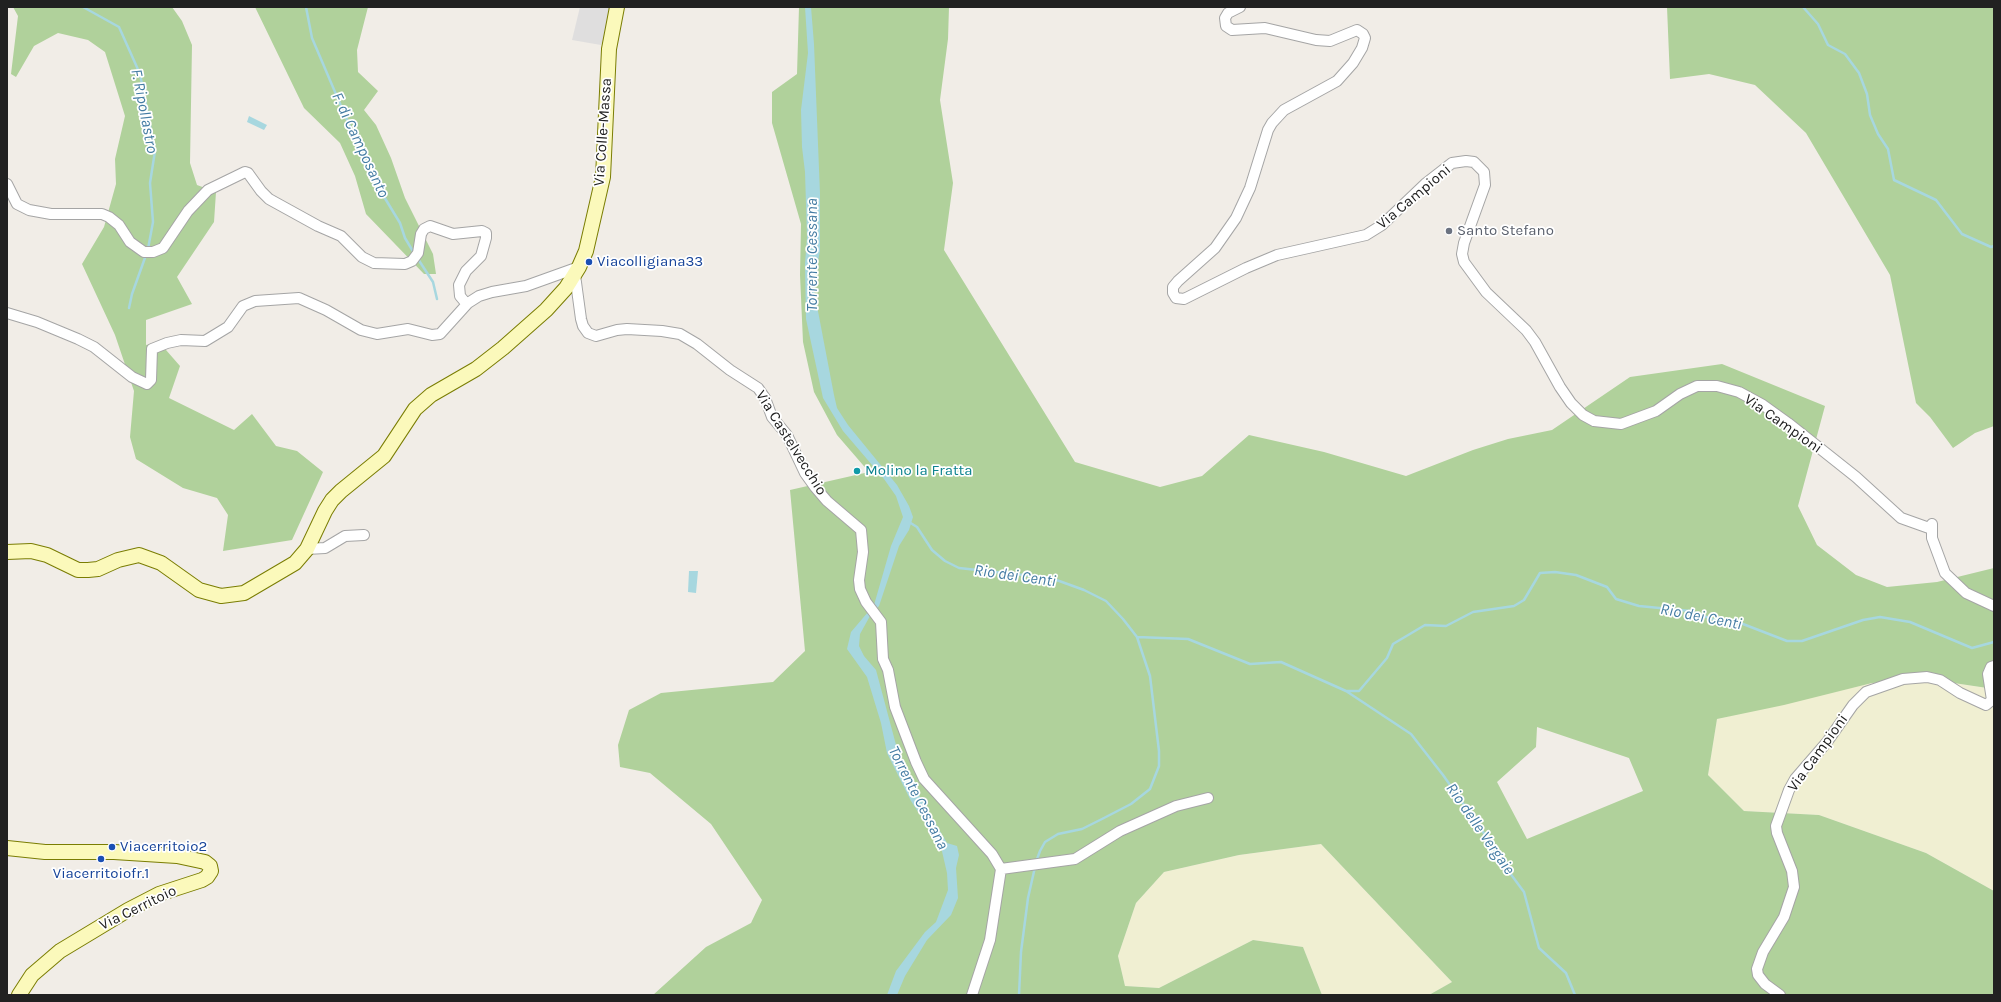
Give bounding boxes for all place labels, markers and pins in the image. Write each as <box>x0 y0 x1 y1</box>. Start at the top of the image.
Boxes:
place label: Santo Stefano <box>1457 222 1554 240</box>
marker: Santo Stefano <box>1444 226 1454 236</box>
place label: Viacolligiana33 <box>597 253 703 271</box>
marker: Viacolligiana33 <box>584 257 594 267</box>
place label: Molino la Fratta <box>865 462 972 480</box>
marker: Molino la Fratta <box>852 466 862 476</box>
place label: Viacerritoio2 <box>120 838 207 856</box>
marker: Viacerritoio2 <box>107 842 117 852</box>
marker: Viacerritoiofr.1 <box>96 854 106 864</box>
place label: Viacerritoiofr.1 <box>53 865 149 883</box>

